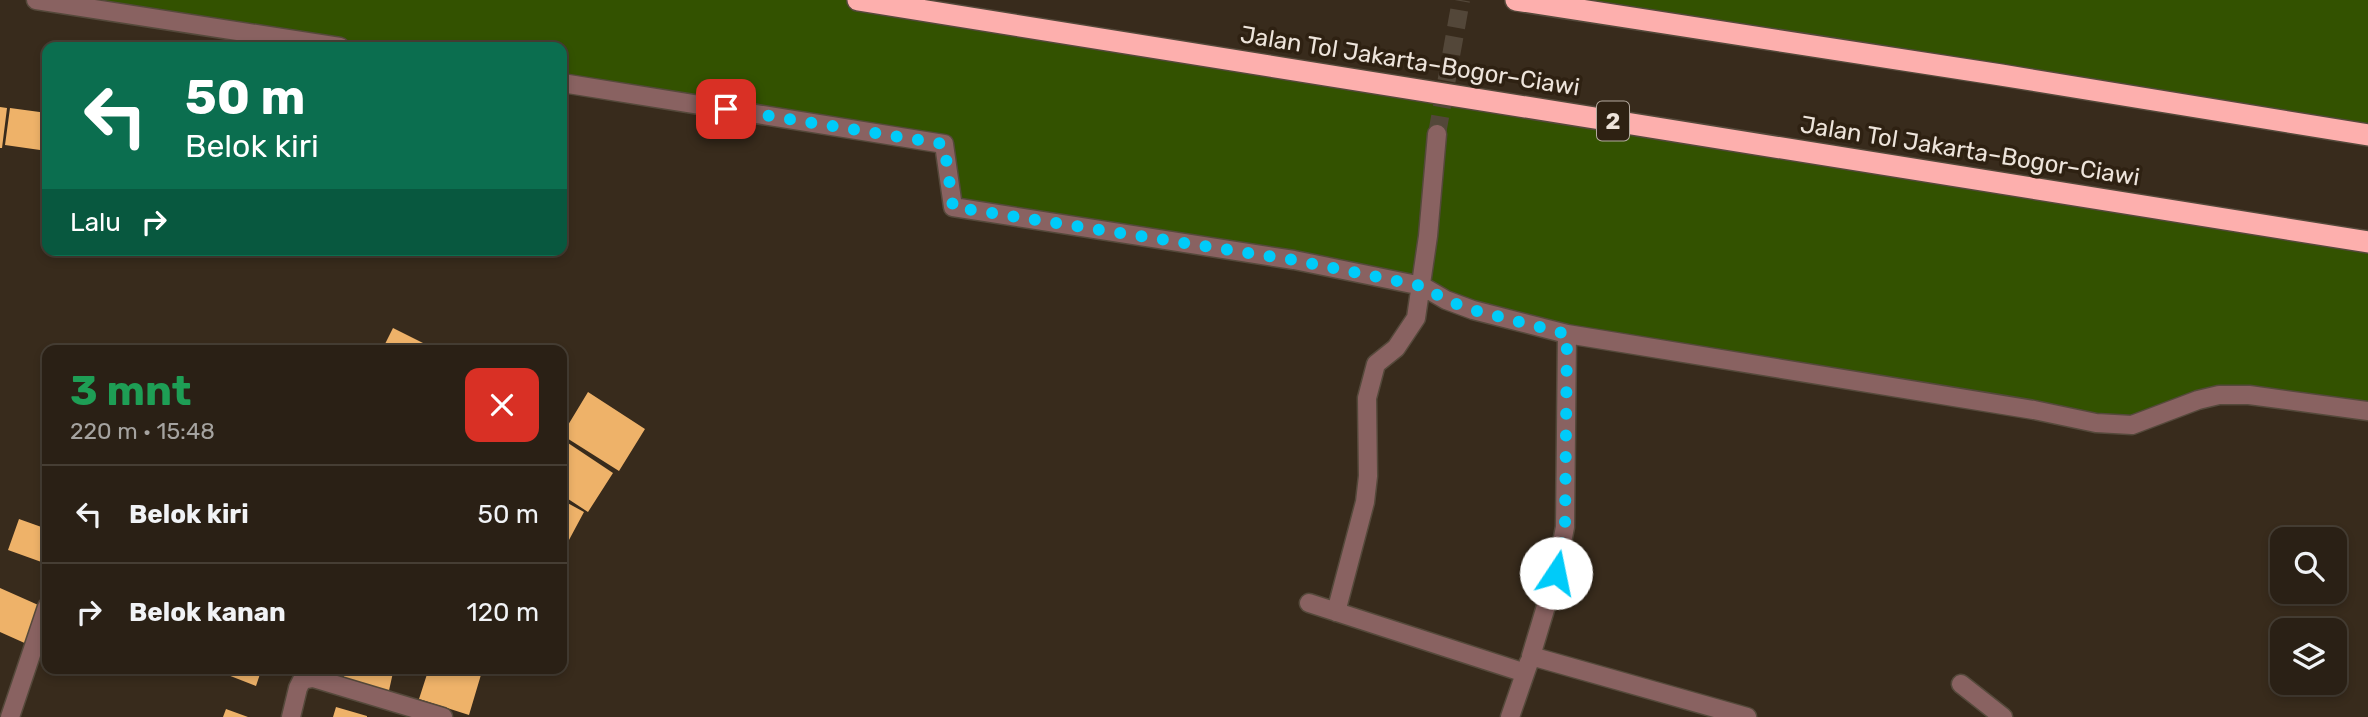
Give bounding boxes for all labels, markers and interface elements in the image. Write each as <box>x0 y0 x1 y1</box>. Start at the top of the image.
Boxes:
street label: Jalan Tol Jakarta–Bogor–Ciawi <box>1238 20 1582 102</box>
text: 50 m <box>185 68 305 126</box>
icon: left <box>70 70 161 161</box>
pin <box>696 79 756 139</box>
icon: arrive <box>707 90 745 128</box>
road number: 2 <box>1597 102 1629 140</box>
street label: Jalan Tol Jakarta–Bogor–Ciawi <box>1798 110 2142 192</box>
text: Belok kiri <box>185 127 319 165</box>
icon: right <box>135 203 173 241</box>
text: Lalu <box>70 207 121 238</box>
text: 3 mnt <box>70 366 192 416</box>
button: close <box>465 368 539 442</box>
text: 220 m · 15:48 <box>70 417 215 445</box>
icon: left <box>70 495 108 533</box>
text: Belok kiri <box>129 499 249 530</box>
text: 50 m <box>478 499 539 530</box>
map controls <box>2270 527 2347 695</box>
button: search <box>2270 527 2347 604</box>
position arrow <box>1519 536 1593 610</box>
icon: right <box>70 593 108 631</box>
text: Belok kanan <box>129 597 286 628</box>
text: 120 m <box>467 597 539 628</box>
button: layers <box>2270 618 2347 695</box>

